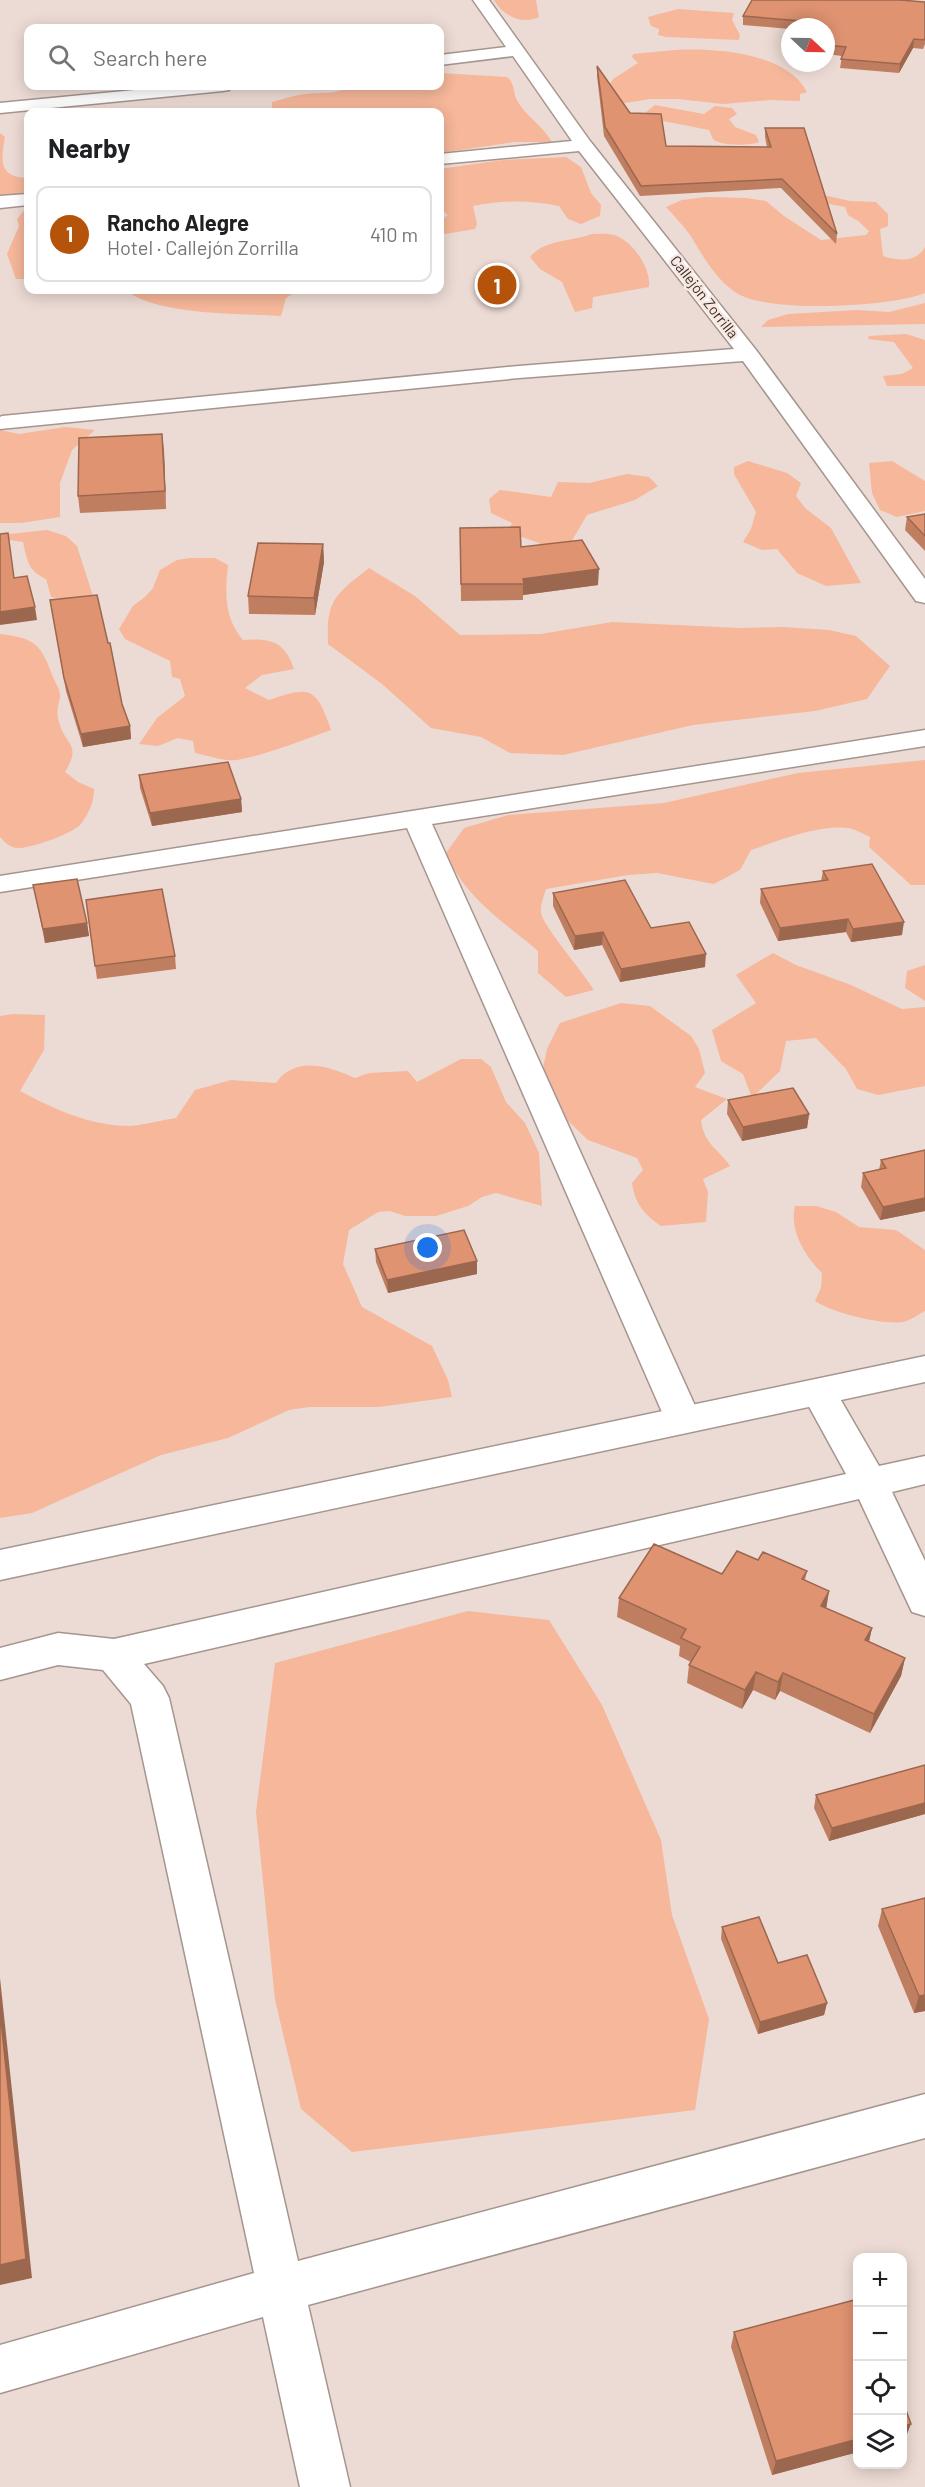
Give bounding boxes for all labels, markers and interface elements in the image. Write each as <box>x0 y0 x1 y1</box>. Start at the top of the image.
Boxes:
north arrow <box>781 18 835 72</box>
search box <box>24 24 444 90</box>
icon: search <box>45 41 78 74</box>
text: Search here <box>93 44 207 70</box>
text: Nearby <box>48 132 130 163</box>
text: Rancho Alegre <box>107 209 249 235</box>
text: 1 <box>66 222 73 246</box>
text: 410 m <box>370 222 418 246</box>
text: Hotel · Callejón Zorrilla <box>107 235 299 259</box>
street label: Callejón Zorrilla <box>667 251 743 341</box>
pin: 1 <box>478 262 516 308</box>
your location <box>413 1233 442 1262</box>
map controls <box>853 2253 907 2469</box>
button: + <box>853 2253 907 2307</box>
button: − <box>853 2307 907 2361</box>
button: locate <box>853 2361 907 2415</box>
button: layers <box>853 2415 907 2469</box>

